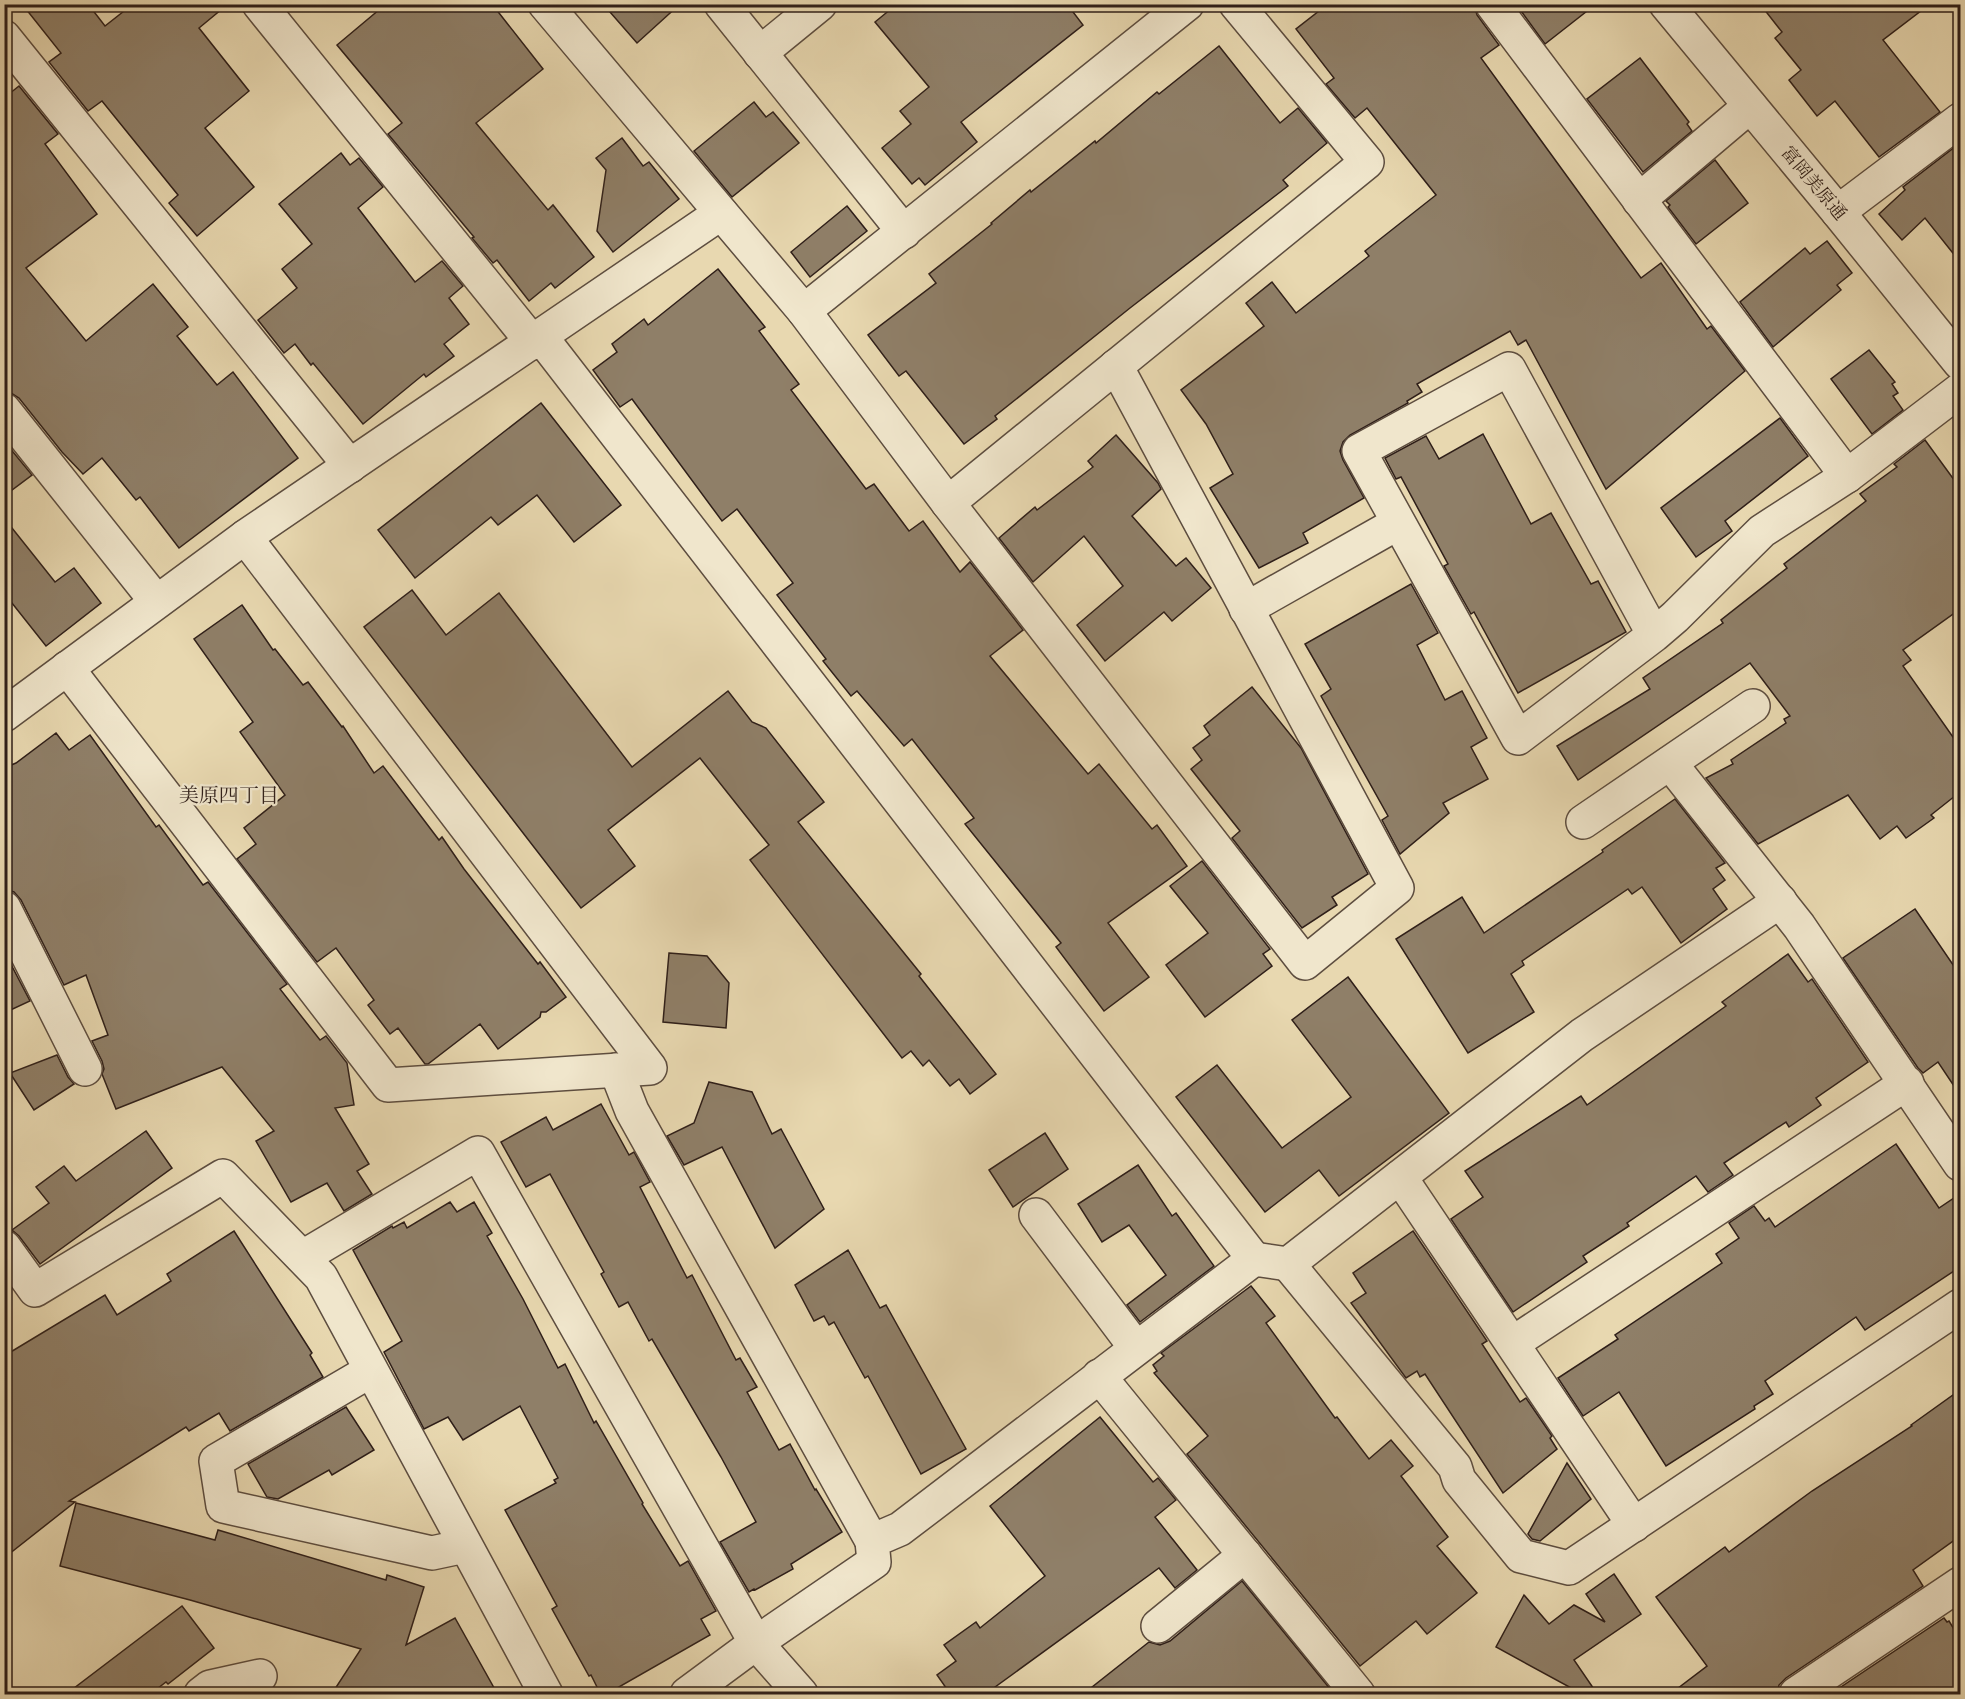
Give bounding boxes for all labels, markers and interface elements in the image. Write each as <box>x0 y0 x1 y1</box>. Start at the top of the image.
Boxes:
street label: 富岡美原通 <box>1776 141 1852 225</box>
district label: 美原四丁目 <box>179 782 279 809</box>

